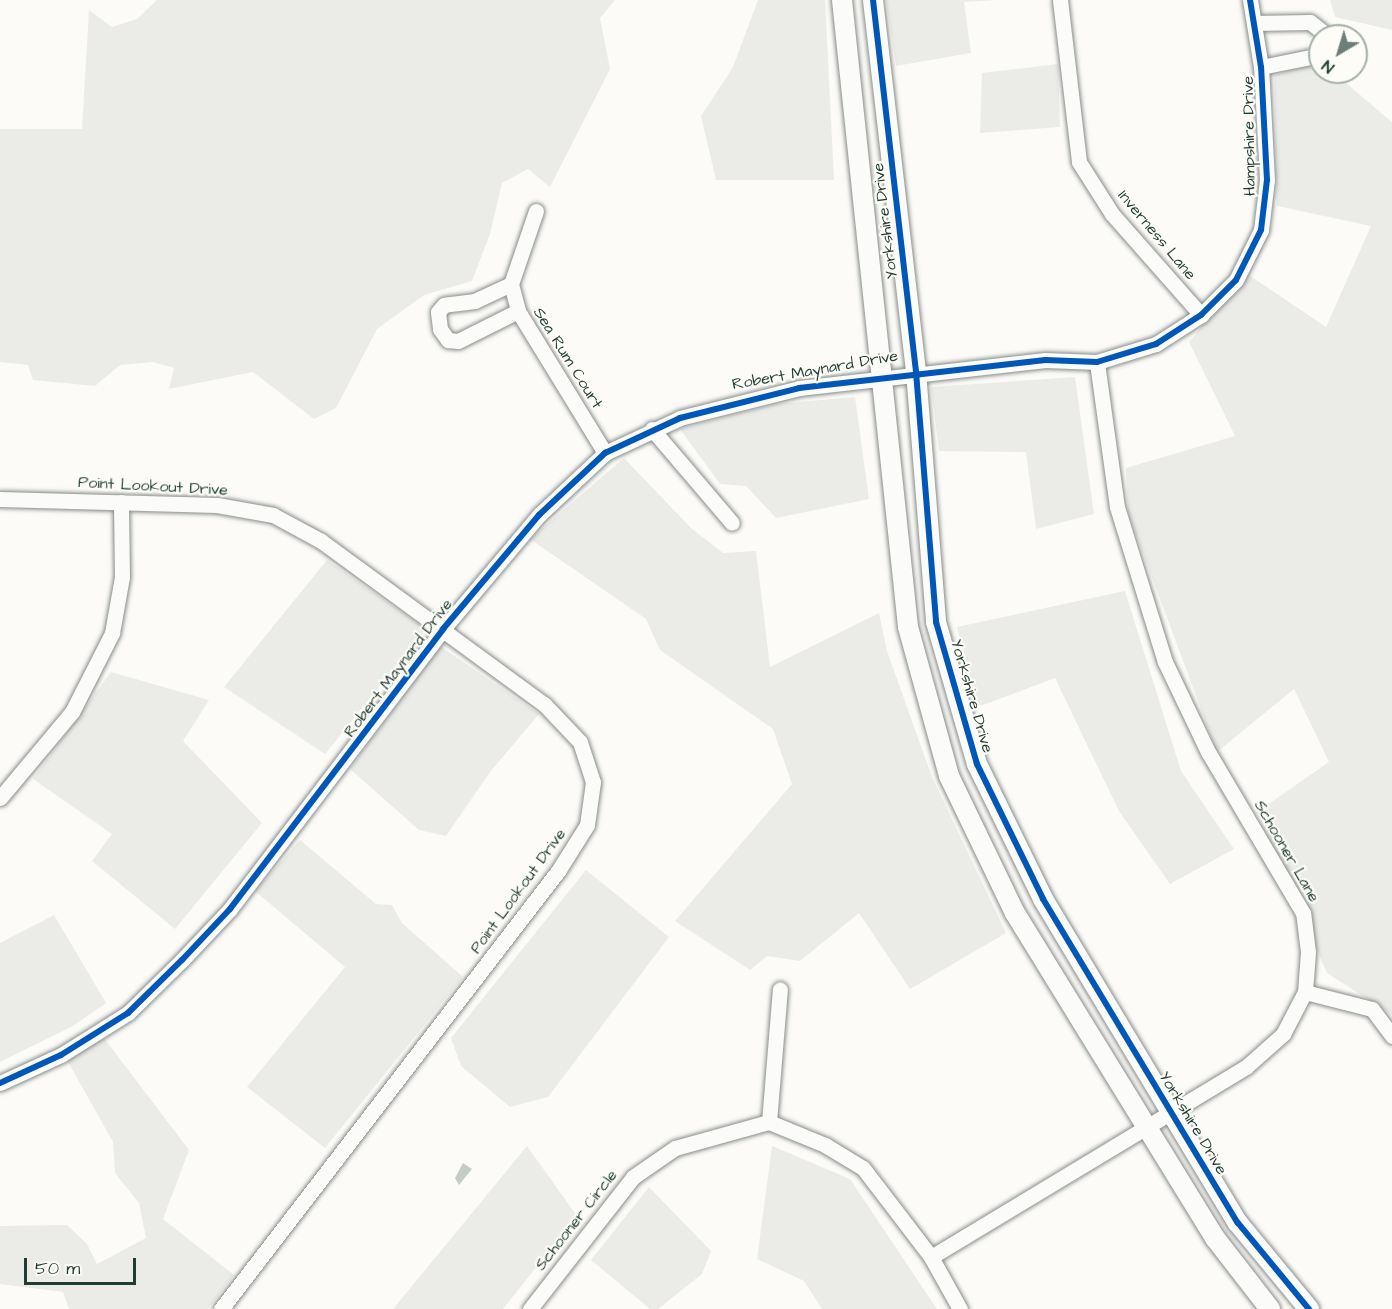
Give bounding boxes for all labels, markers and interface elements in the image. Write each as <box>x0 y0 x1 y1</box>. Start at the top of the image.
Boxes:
north arrow <box>1308 24 1368 84</box>
text: N <box>1317 55 1339 78</box>
street label: Hampshire Drive <box>1238 76 1260 196</box>
street label: Yorkshire Drive <box>868 162 902 280</box>
street label: Inverness Lane <box>1114 186 1200 284</box>
street label: Sea Rum Court <box>529 304 607 412</box>
street label: Robert Maynard Drive <box>731 346 899 394</box>
street label: Point Lookout Drive <box>78 472 228 500</box>
street label: Robert Maynard Drive <box>340 595 456 741</box>
street label: Yorkshire Drive <box>947 637 997 755</box>
street label: Schooner Lane <box>1250 797 1324 905</box>
street label: Point Lookout Drive <box>466 825 570 957</box>
street label: Yorkshire Drive <box>1155 1068 1231 1178</box>
street label: Schooner Circle <box>531 1166 621 1274</box>
scale bar <box>27 1246 140 1284</box>
text: 50 m <box>35 1256 80 1281</box>

